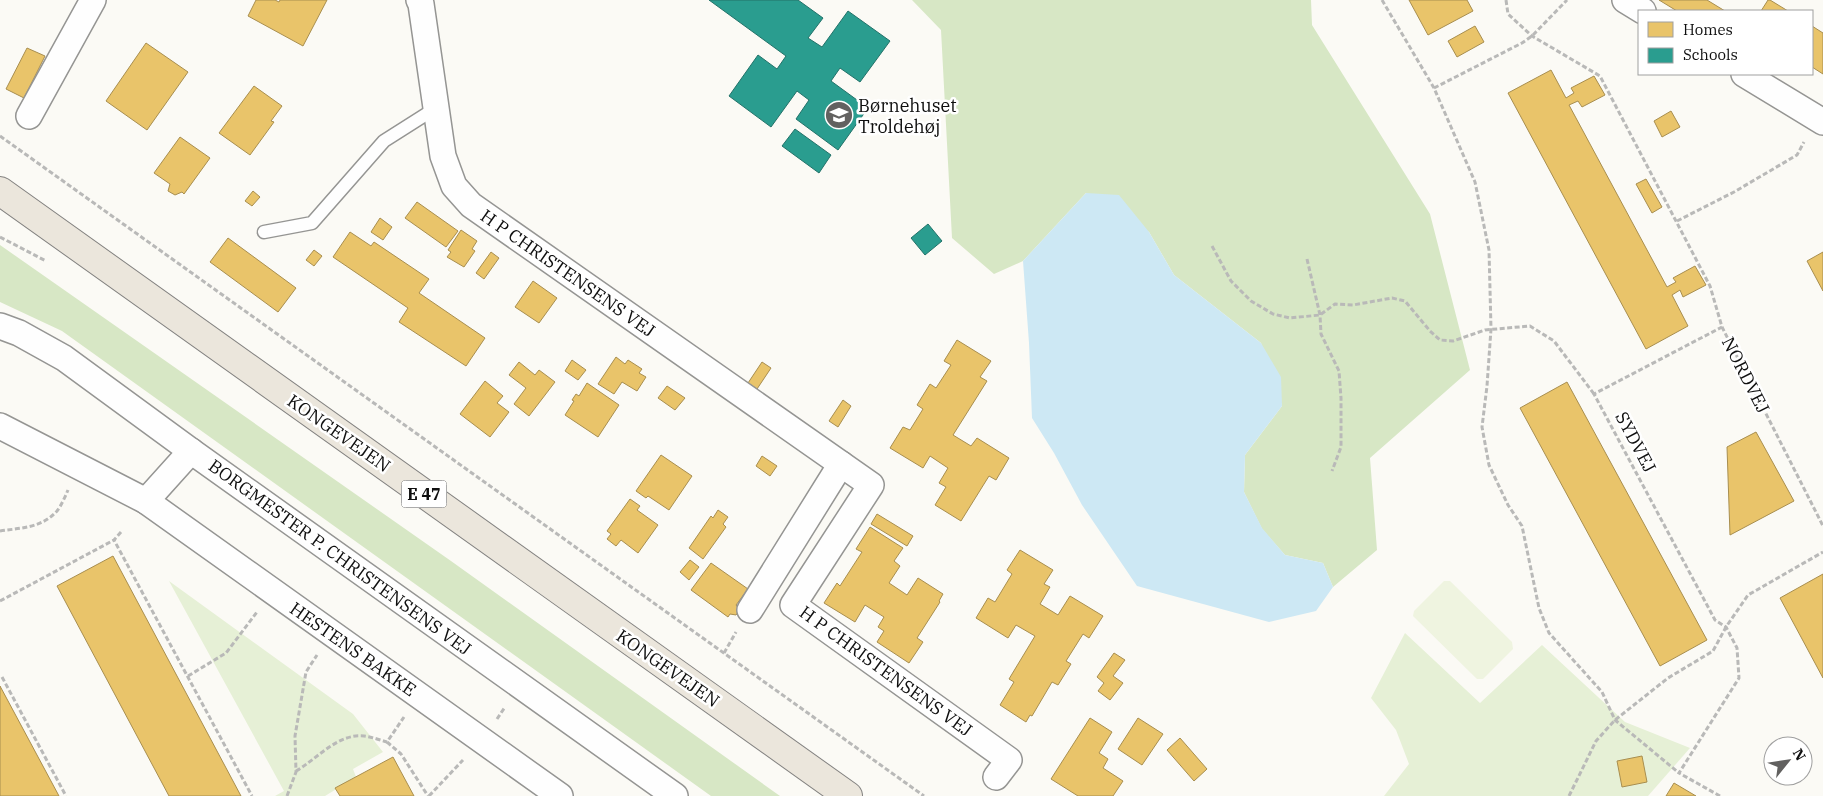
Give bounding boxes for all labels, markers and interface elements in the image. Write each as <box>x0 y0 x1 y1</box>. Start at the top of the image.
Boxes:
legend <box>1638 10 1813 75</box>
text: Homes <box>1683 20 1733 39</box>
text: Schools <box>1683 45 1738 64</box>
place label: Børnehuset Troldehøj <box>858 94 957 138</box>
school or university icon: Børnehuset Troldehøj <box>824 100 854 130</box>
street label: H P CHRISTENSENS VEJ <box>476 204 660 342</box>
street label: NORDVEJ <box>1717 333 1775 417</box>
street label: KONGEVEJEN <box>283 389 395 477</box>
street label: SYDVEJ <box>1610 408 1662 476</box>
street label: BORGMESTER P. CHRISTENSENS VEJ <box>204 454 476 660</box>
road number: E 47 <box>402 480 446 508</box>
street label: HESTENS BAKKE <box>285 597 421 701</box>
street label: H P CHRISTENSENS VEJ <box>795 601 977 741</box>
street label: KONGEVEJEN <box>612 624 724 712</box>
north arrow <box>1763 736 1813 786</box>
text: N <box>1789 745 1810 764</box>

